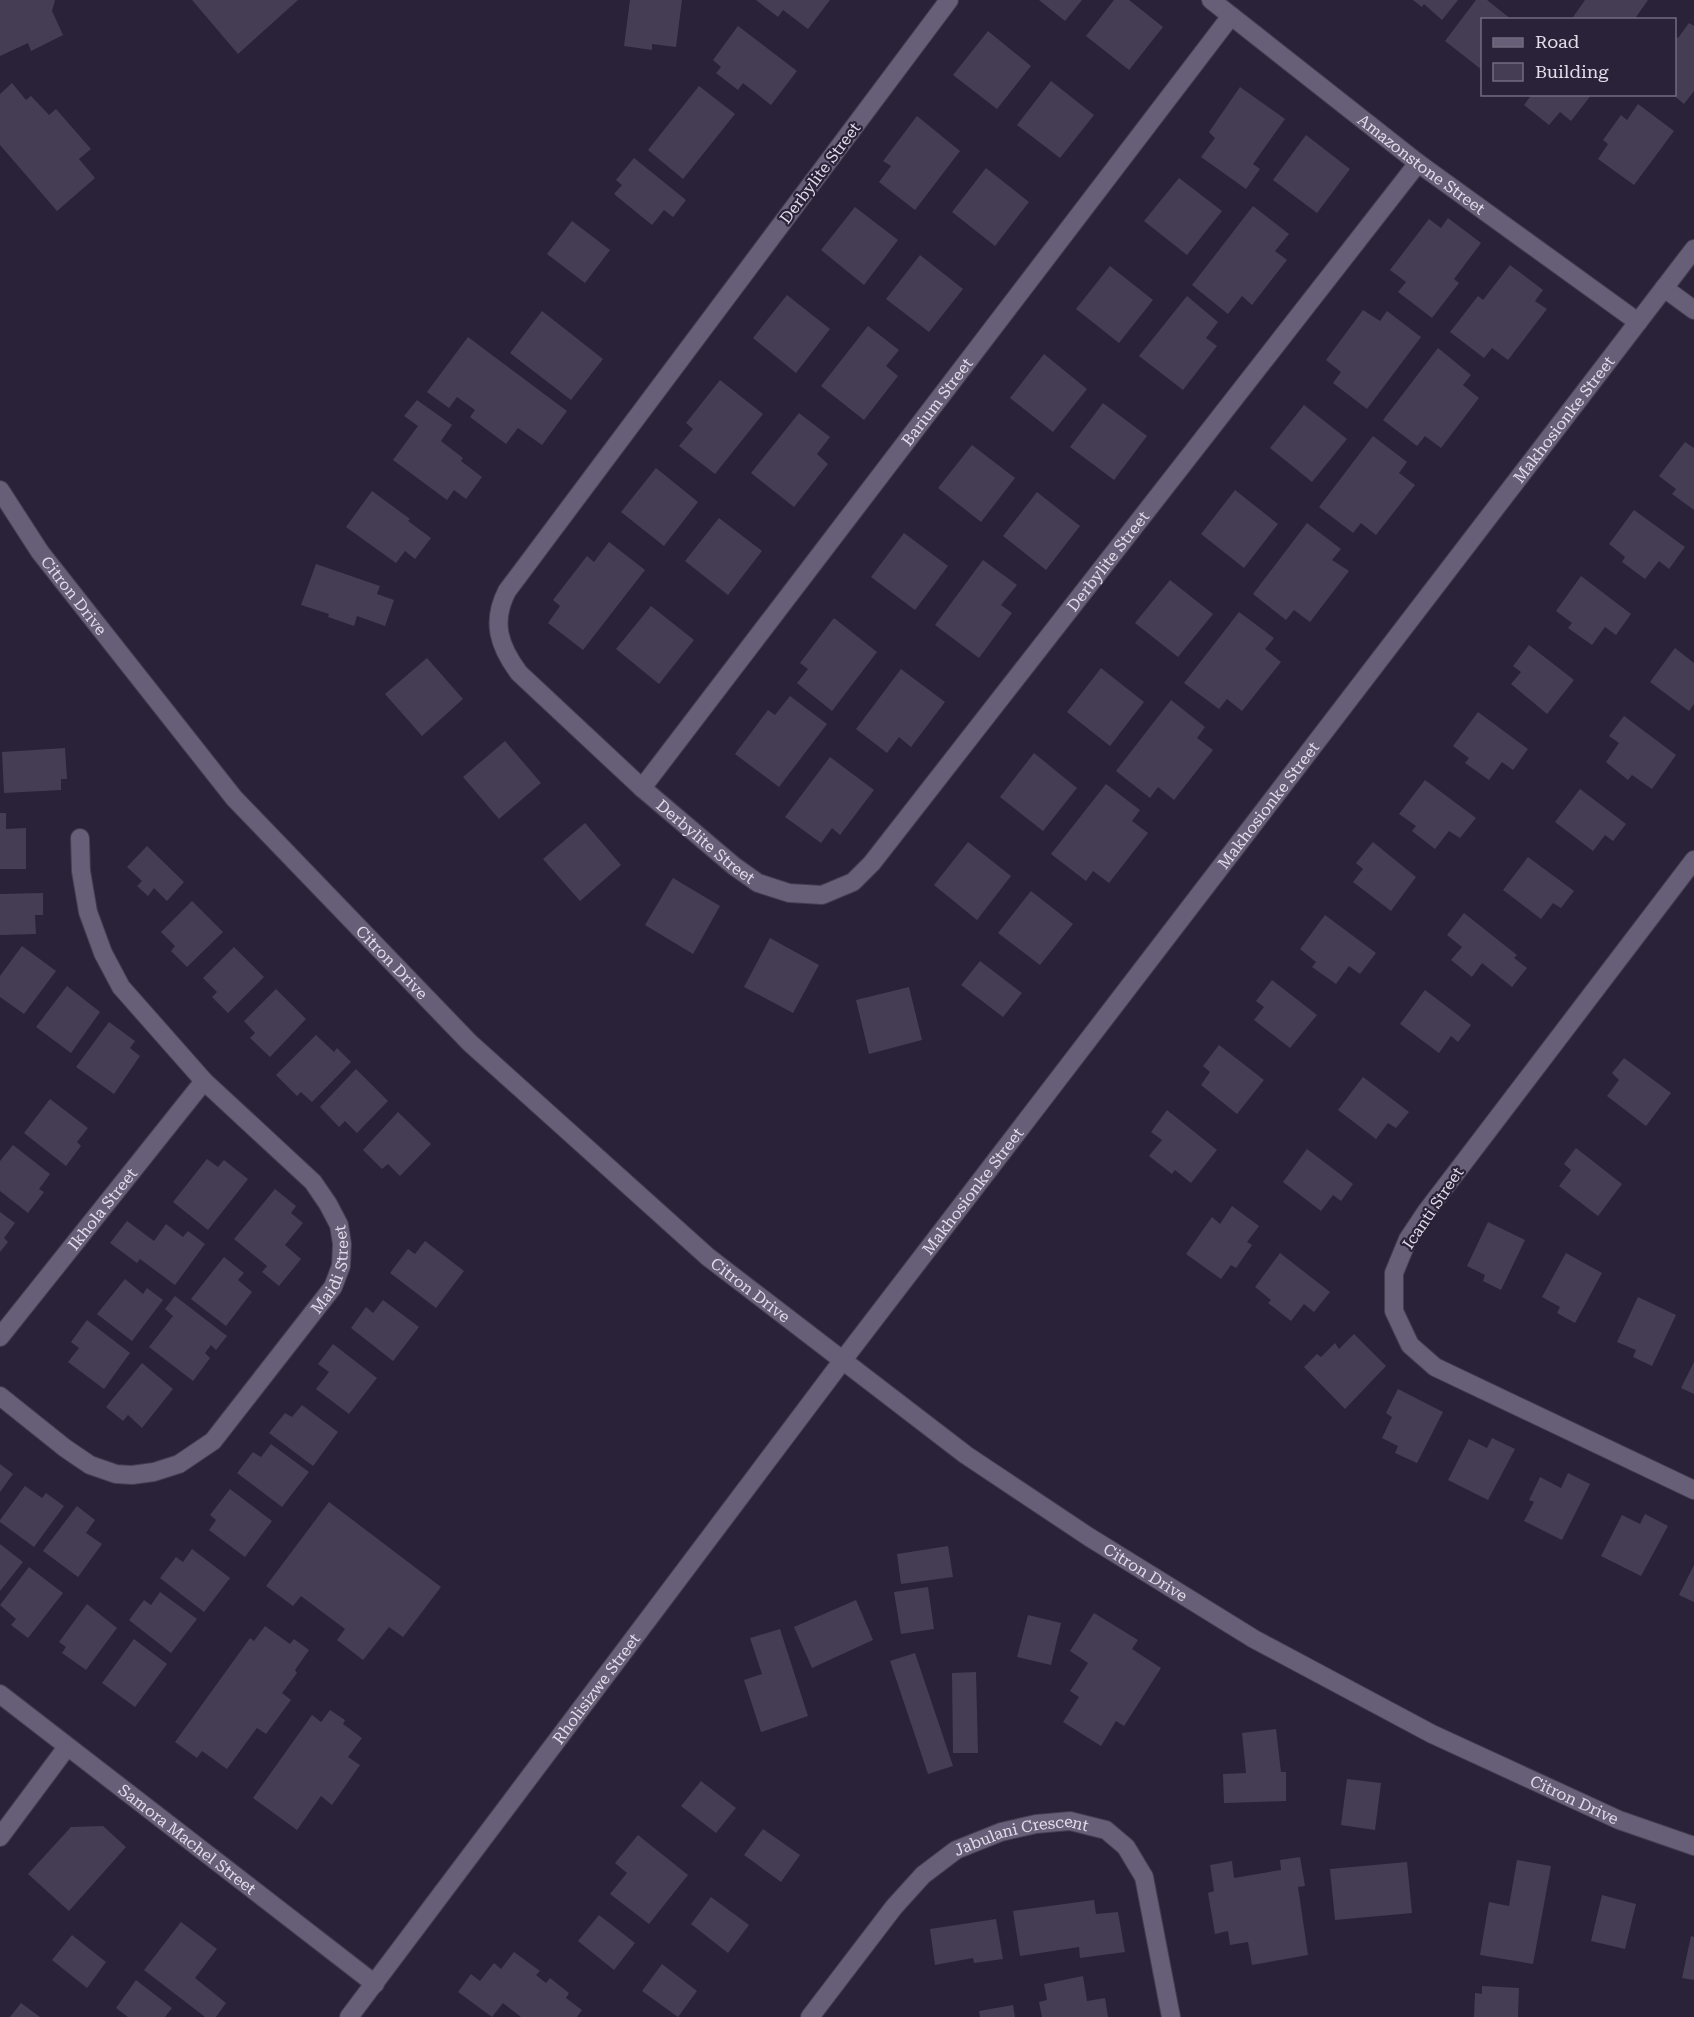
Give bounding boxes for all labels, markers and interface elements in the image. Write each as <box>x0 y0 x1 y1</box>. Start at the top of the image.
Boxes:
legend <box>1481 18 1676 96</box>
text: Road <box>1535 31 1580 52</box>
text: Building <box>1535 61 1609 82</box>
street label: Amazonstone Street <box>1354 110 1489 218</box>
street label: Derbylite Street <box>776 119 864 227</box>
street label: Makhosionke Street <box>1509 352 1618 486</box>
street label: Barium Street <box>897 354 976 449</box>
street label: Derbylite Street <box>1063 507 1153 615</box>
street label: Citron Drive <box>37 552 111 639</box>
street label: Makhosionke Street <box>1213 738 1323 872</box>
street label: Derbylite Street <box>653 795 759 887</box>
street label: Citron Drive <box>352 921 432 1003</box>
street label: Makhosionke Street <box>918 1124 1027 1258</box>
street label: Icanti Street <box>1399 1163 1467 1253</box>
street label: Ikhola Street <box>64 1164 141 1254</box>
street label: Maidi Street <box>307 1224 352 1317</box>
street label: Citron Drive <box>707 1253 794 1326</box>
street label: Citron Drive <box>1100 1539 1191 1605</box>
street label: Rholisizwe Street <box>548 1629 644 1748</box>
street label: Citron Drive <box>1527 1771 1622 1828</box>
street label: Samora Machel Street <box>115 1780 260 1898</box>
street label: Jabulani Crescent <box>951 1811 1091 1859</box>

